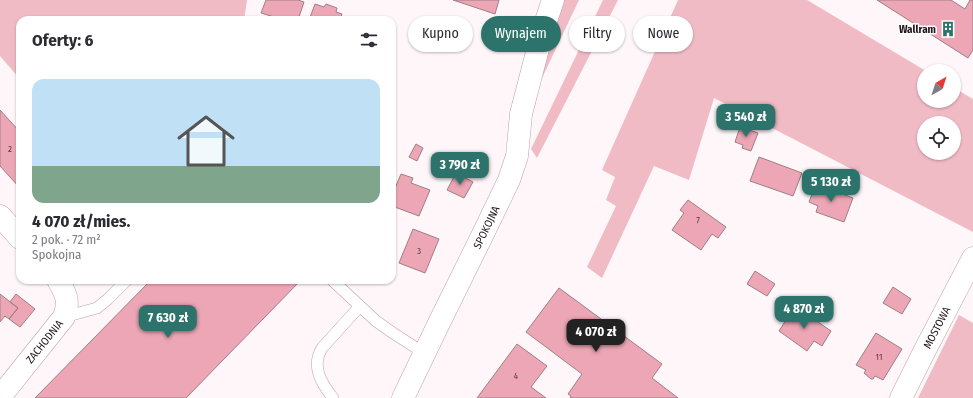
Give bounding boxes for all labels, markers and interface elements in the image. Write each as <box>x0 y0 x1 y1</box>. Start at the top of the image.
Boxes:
chip: Kupno <box>408 16 473 52</box>
chip: Wynajem <box>481 16 561 52</box>
chip: Filtry <box>569 16 625 52</box>
chip: Nowe <box>633 16 693 52</box>
building icon: Wallram <box>939 20 957 38</box>
place label: Wallram <box>899 23 936 36</box>
icon: filters <box>358 29 380 51</box>
text: Oferty: 6 <box>32 30 93 51</box>
north arrow <box>917 64 961 108</box>
map controls <box>917 64 961 160</box>
pin: 3 540 zł <box>705 104 787 138</box>
icon: home <box>170 105 242 177</box>
text: 3 540 zł <box>725 109 767 124</box>
button: locate <box>917 116 961 160</box>
house number: 2 <box>8 144 12 154</box>
pin: 3 790 zł <box>419 152 501 186</box>
text: 3 790 zł <box>440 157 480 172</box>
pin: 5 130 zł <box>790 169 872 203</box>
text: 5 130 zł <box>811 174 851 189</box>
street label: SPOKOJNA <box>471 204 503 251</box>
text: 4 070 zł/mies. <box>32 211 130 232</box>
house number: 7 <box>696 215 700 225</box>
text: 2 pok. · 72 m² <box>32 232 101 247</box>
house number: 3 <box>417 246 421 256</box>
text: Spokojna <box>32 247 81 262</box>
pin: 4 870 zł <box>763 296 845 330</box>
text: 4 870 zł <box>784 301 824 316</box>
street label: MOSTOWA <box>921 304 954 351</box>
pin: 7 630 zł <box>127 305 209 339</box>
text: 7 630 zł <box>148 310 188 325</box>
street label: ZACHODNIA <box>23 317 66 366</box>
pin: 4 070 zł <box>555 319 637 353</box>
text: 4 070 zł <box>575 324 617 339</box>
house number: 11 <box>876 352 882 362</box>
house number: 4 <box>514 371 519 381</box>

